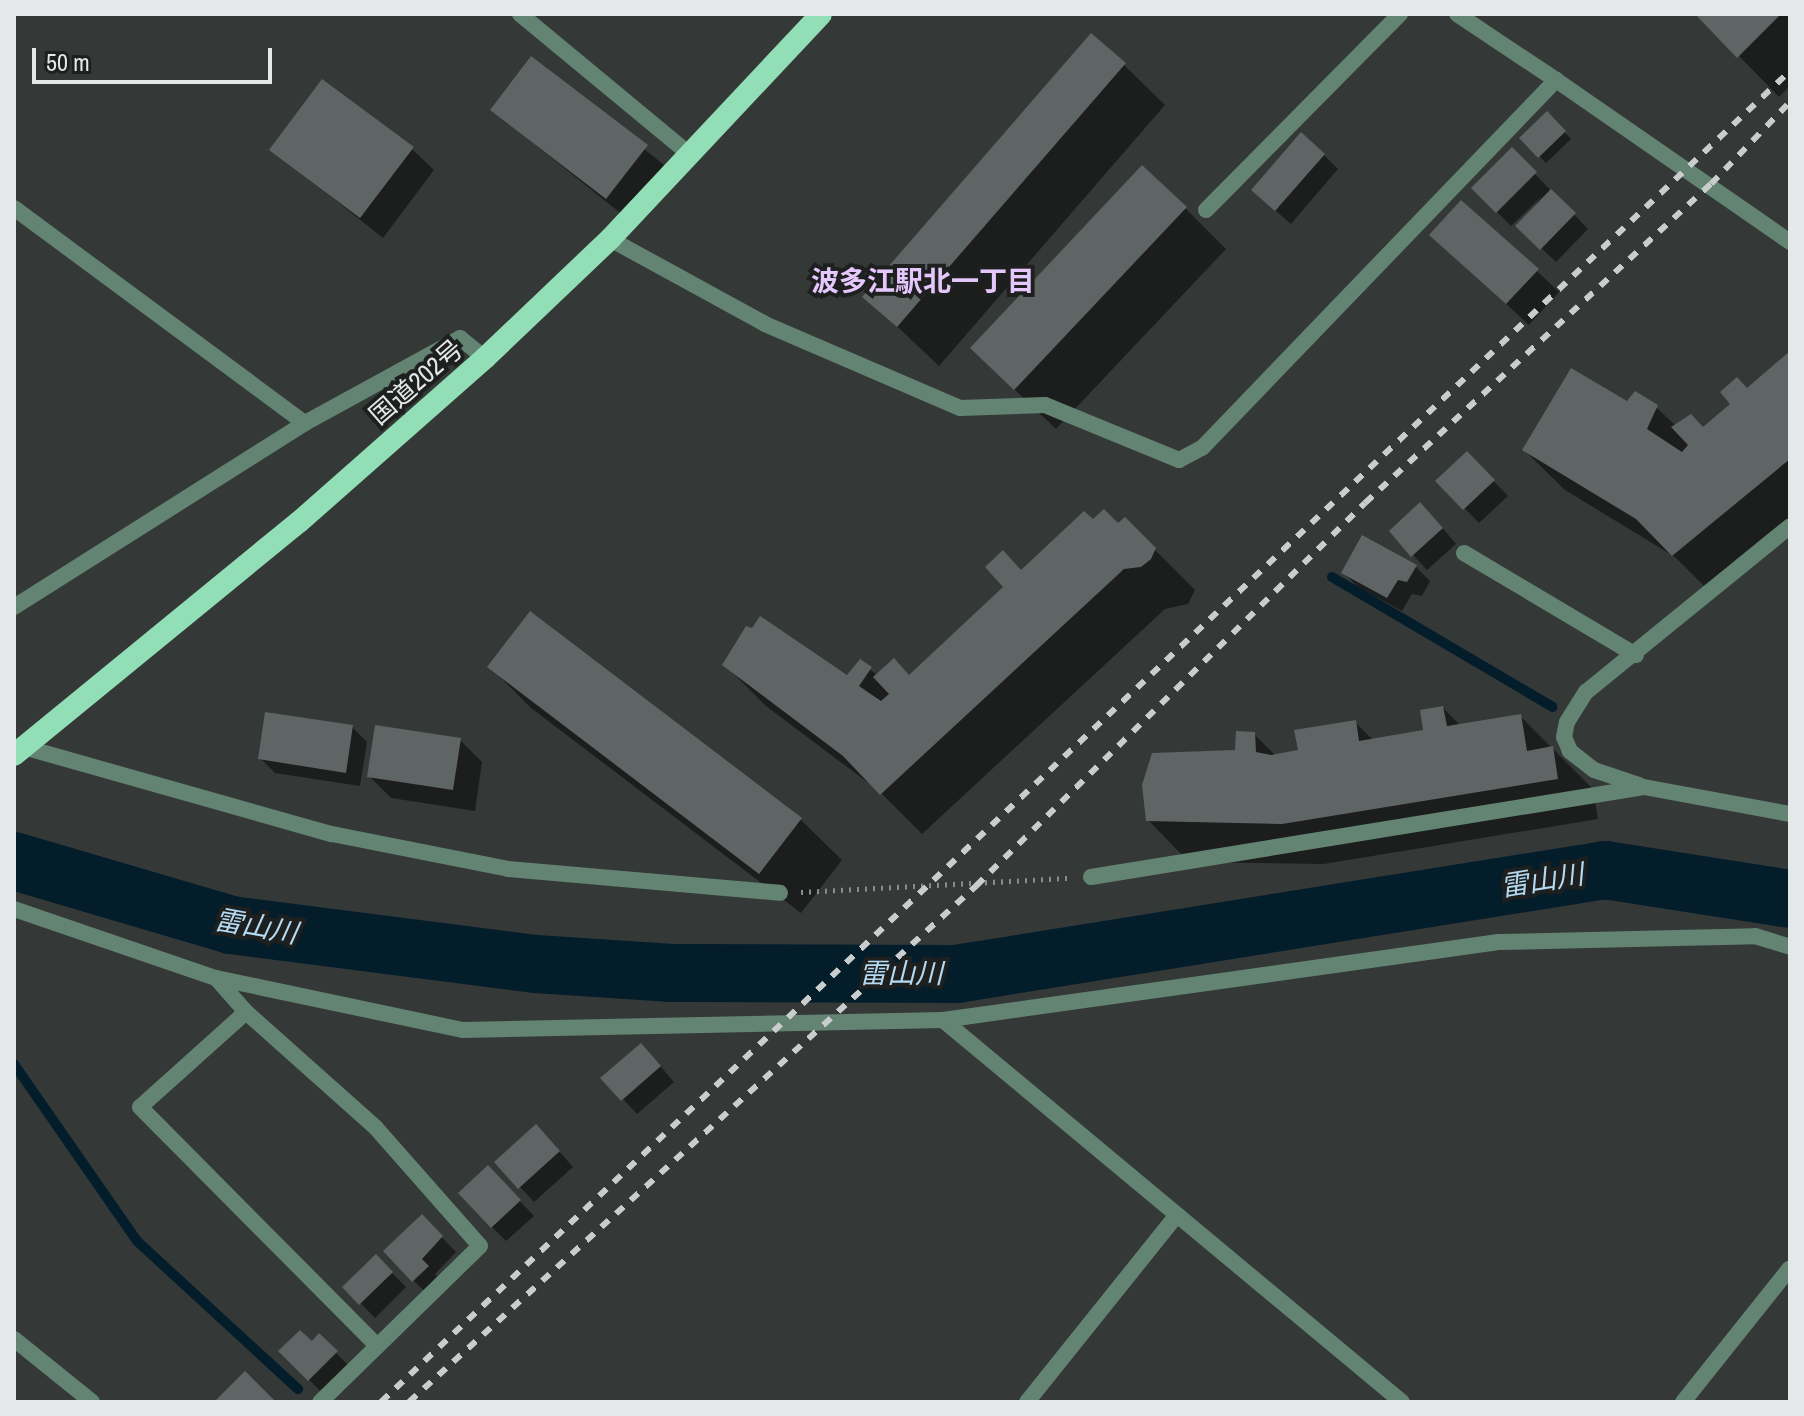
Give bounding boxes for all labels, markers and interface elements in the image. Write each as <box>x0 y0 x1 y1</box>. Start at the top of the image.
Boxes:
scale bar <box>36 32 276 82</box>
text: 50 m <box>46 46 90 78</box>
district label: 波多江駅北一丁目 <box>811 264 1035 298</box>
street label: 国道202号 <box>363 333 469 431</box>
water label: 雷山川 <box>1498 857 1586 903</box>
water label: 雷山川 <box>212 902 300 950</box>
water label: 雷山川 <box>859 956 943 990</box>

